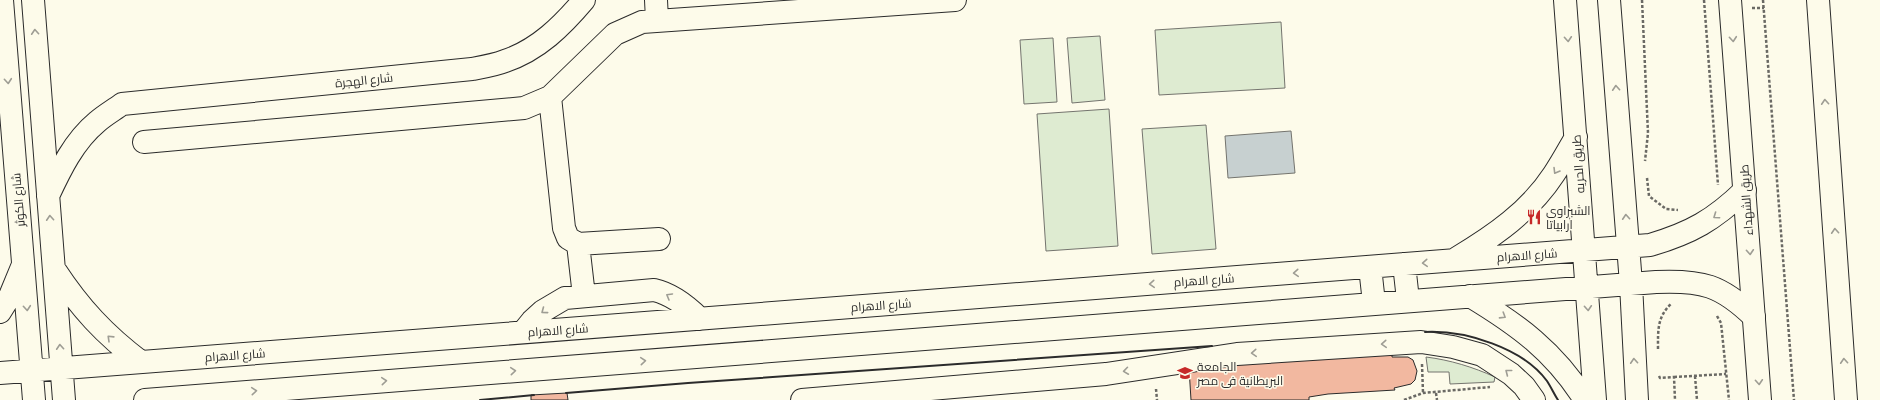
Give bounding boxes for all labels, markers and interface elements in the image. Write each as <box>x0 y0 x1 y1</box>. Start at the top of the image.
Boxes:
one-way arrow <box>31 29 40 35</box>
one-way arrow <box>1564 36 1573 42</box>
one-way arrow <box>1729 36 1738 42</box>
street label: شارع الهجرة <box>334 70 394 92</box>
one-way arrow <box>4 78 13 84</box>
one-way arrow <box>1612 85 1621 91</box>
one-way arrow <box>1821 99 1830 105</box>
street label: طريق الحريه <box>1569 134 1588 194</box>
street label: طريق الشهداء <box>1737 164 1756 236</box>
one-way arrow <box>1554 167 1561 174</box>
street label: شارع الكوثر <box>9 172 29 229</box>
place label: الشبراوى ارابياتا <box>1546 204 1591 232</box>
restaurant icon: الشبراوى ارابياتا <box>1525 208 1543 226</box>
one-way arrow <box>1713 211 1720 219</box>
one-way arrow <box>1622 214 1631 220</box>
one-way arrow <box>45 215 54 221</box>
one-way arrow <box>1831 228 1840 234</box>
street label: شارع الاهرام <box>1496 246 1558 266</box>
one-way arrow <box>1745 249 1754 255</box>
one-way arrow <box>1422 258 1428 267</box>
one-way arrow <box>1293 268 1299 277</box>
street label: شارع الاهرام <box>1173 271 1235 291</box>
one-way arrow <box>1149 279 1155 288</box>
one-way arrow <box>666 293 673 300</box>
street label: شارع الاهرام <box>850 296 912 316</box>
one-way arrow <box>22 305 31 311</box>
one-way arrow <box>1584 305 1593 311</box>
one-way arrow <box>542 306 549 313</box>
one-way arrow <box>1499 311 1506 319</box>
street label: شارع الاهرام <box>527 321 589 341</box>
one-way arrow <box>107 335 115 343</box>
one-way arrow <box>1381 340 1387 349</box>
one-way arrow <box>55 344 64 350</box>
street label: شارع الاهرام <box>204 346 266 366</box>
one-way arrow <box>1251 348 1257 357</box>
one-way arrow <box>640 356 646 365</box>
one-way arrow <box>1630 358 1639 364</box>
one-way arrow <box>1839 358 1848 364</box>
place label: الجامعة البريطانية فى مصر <box>1196 360 1283 388</box>
school or university icon: الجامعة البريطانية فى مصر <box>1176 364 1194 382</box>
one-way arrow <box>1123 366 1129 375</box>
one-way arrow <box>510 367 516 376</box>
one-way arrow <box>1505 369 1512 376</box>
one-way arrow <box>381 377 387 386</box>
one-way arrow <box>1755 379 1764 385</box>
one-way arrow <box>251 387 257 396</box>

